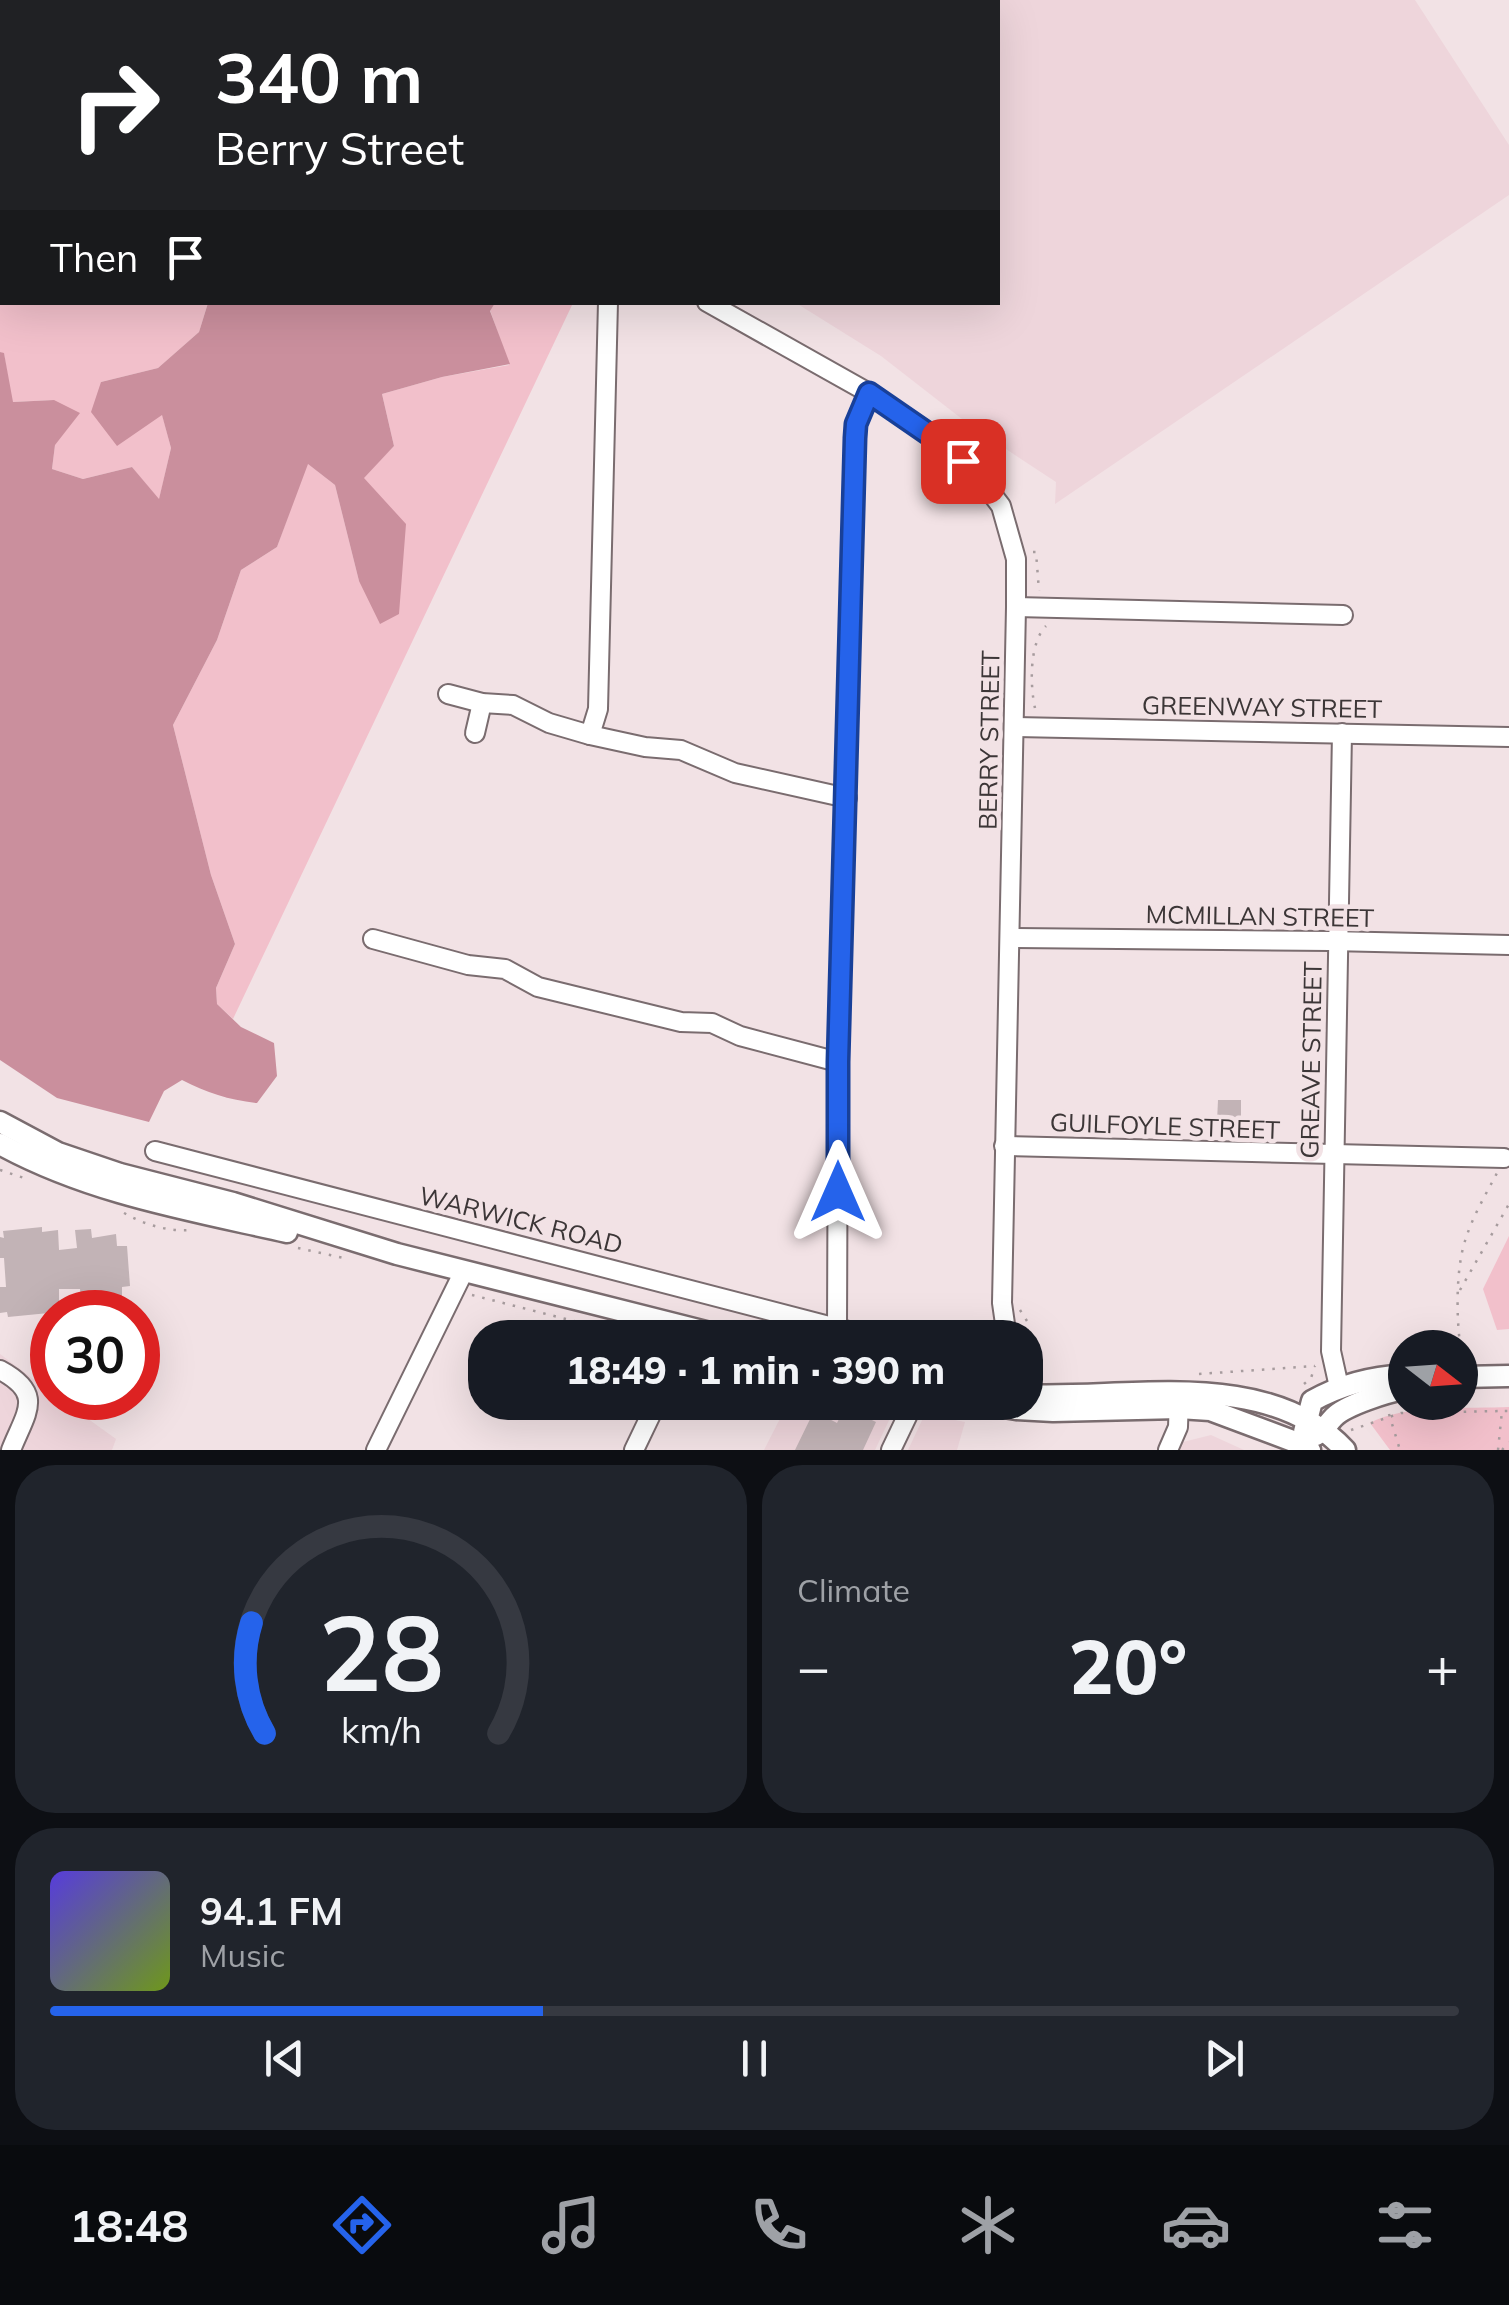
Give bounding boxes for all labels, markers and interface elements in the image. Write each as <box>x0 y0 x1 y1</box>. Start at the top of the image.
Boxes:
text: 340 m <box>215 33 423 121</box>
icon: right <box>50 40 180 170</box>
text: Berry Street <box>215 120 464 176</box>
icon: arrive <box>158 230 213 285</box>
text: Then <box>50 234 138 282</box>
pin <box>921 419 1006 504</box>
icon: arrive <box>936 434 991 489</box>
street label: BERRY STREET <box>971 650 1006 830</box>
street label: GREENWAY STREET <box>1142 689 1382 724</box>
street label: MCMILLAN STREET <box>1145 898 1375 933</box>
street label: GREAVE STREET <box>1293 961 1328 1159</box>
street label: GUILFOYLE STREET <box>1049 1106 1281 1145</box>
position arrow <box>786 1140 890 1244</box>
street label: WARWICK ROAD <box>416 1179 626 1260</box>
speed limit sign: 30 <box>30 1290 160 1420</box>
north arrow <box>1388 1330 1478 1420</box>
map controls <box>1388 1330 1478 1420</box>
text: 18:49 · 1 min · 390 m <box>566 1346 945 1394</box>
text: Climate <box>797 1570 910 1610</box>
text: 28 <box>319 1586 443 1717</box>
text: 20° <box>1069 1619 1187 1713</box>
text: − <box>797 1632 830 1701</box>
text: + <box>1426 1632 1459 1701</box>
text: km/h <box>341 1707 421 1752</box>
text: 94.1 FM <box>200 1887 343 1935</box>
text: Music <box>200 1935 285 1975</box>
icon: previous <box>257 2031 312 2086</box>
icon: pause <box>727 2031 782 2086</box>
icon: next <box>1197 2031 1252 2086</box>
icon: directions <box>327 2190 397 2260</box>
icon: music <box>536 2190 606 2260</box>
icon: phone <box>744 2190 814 2260</box>
icon: climate <box>953 2190 1023 2260</box>
icon: car <box>1161 2190 1231 2260</box>
icon: filters <box>1370 2190 1440 2260</box>
text: 18:48 <box>69 2197 188 2253</box>

